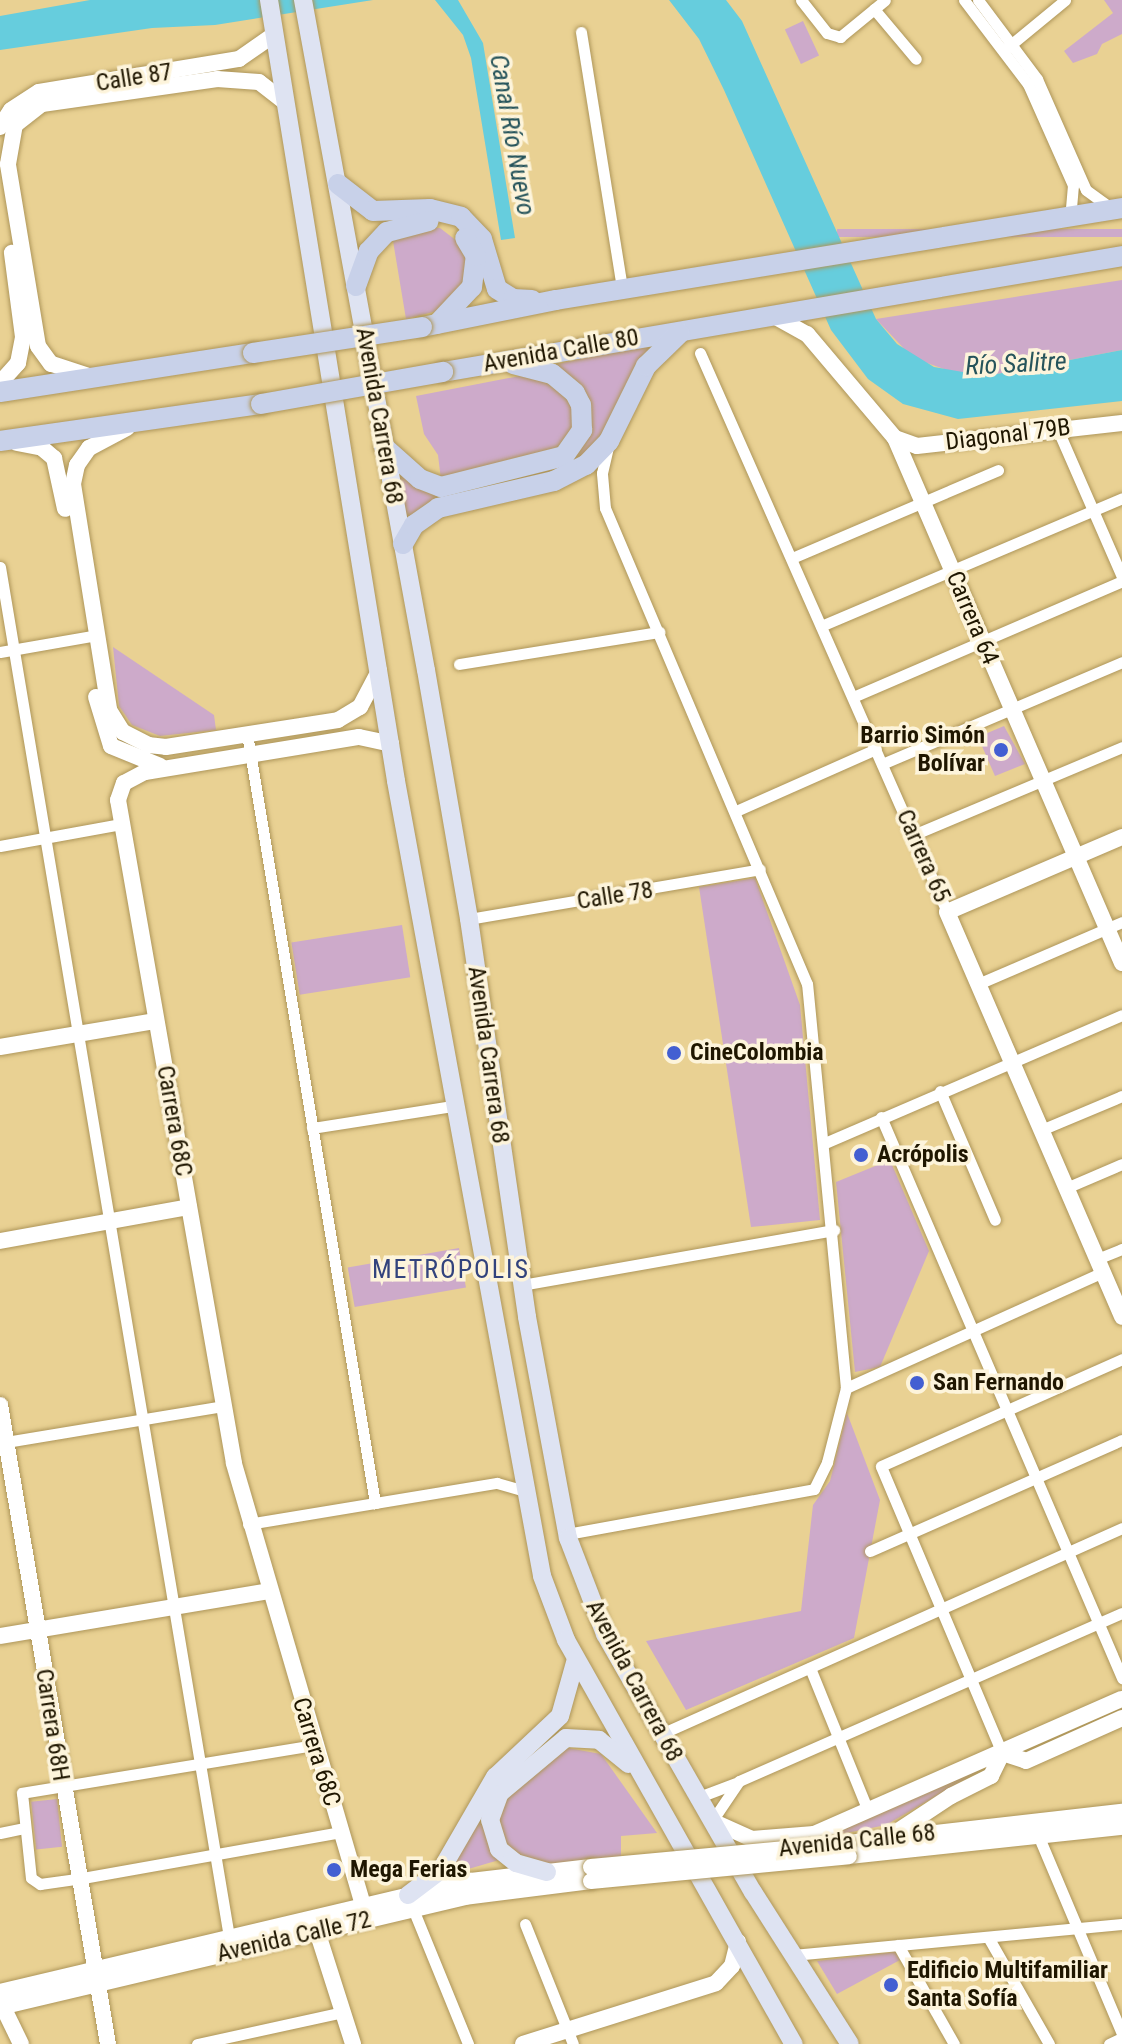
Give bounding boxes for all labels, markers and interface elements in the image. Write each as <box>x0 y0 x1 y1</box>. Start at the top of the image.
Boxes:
water label: Canal Río Nuevo <box>482 52 542 218</box>
street label: Calle 87 <box>94 58 174 98</box>
street label: Avenida Calle 80 <box>481 323 641 379</box>
street label: Avenida Carrera 68 <box>349 325 409 507</box>
water label: Río Salitre <box>965 346 1067 382</box>
street label: Diagonal 79B <box>944 413 1072 457</box>
street label: Carrera 64 <box>940 567 1004 669</box>
place label: Barrio Simón Bolívar <box>860 722 985 778</box>
marker: Barrio Simón Bolívar <box>992 741 1010 759</box>
street label: Carrera 65 <box>890 805 956 907</box>
street label: Calle 78 <box>575 876 655 916</box>
street label: Avenida Carrera 68 <box>461 964 515 1146</box>
place label: CineColombia <box>690 1039 824 1067</box>
marker: CineColombia <box>665 1044 683 1062</box>
street label: Carrera 68C <box>150 1063 198 1179</box>
place label: Acrópolis <box>877 1141 969 1169</box>
marker: Acrópolis <box>852 1146 870 1164</box>
district label: METRÓPOLIS <box>372 1254 530 1286</box>
place label: San Fernando <box>933 1369 1064 1397</box>
marker: San Fernando <box>908 1374 926 1392</box>
street label: Avenida Carrera 68 <box>579 1595 689 1767</box>
street label: Carrera 68H <box>29 1667 75 1783</box>
street label: Carrera 68C <box>286 1694 346 1810</box>
street label: Avenida Calle 68 <box>777 1818 937 1864</box>
place label: Mega Ferias <box>350 1856 467 1884</box>
marker: Mega Ferias <box>325 1861 343 1879</box>
street label: Avenida Calle 72 <box>214 1905 374 1969</box>
place label: Edificio Multifamiliar Santa Sofía <box>907 1957 1108 2013</box>
marker: Edificio Multifamiliar Santa Sofía <box>882 1976 900 1994</box>

